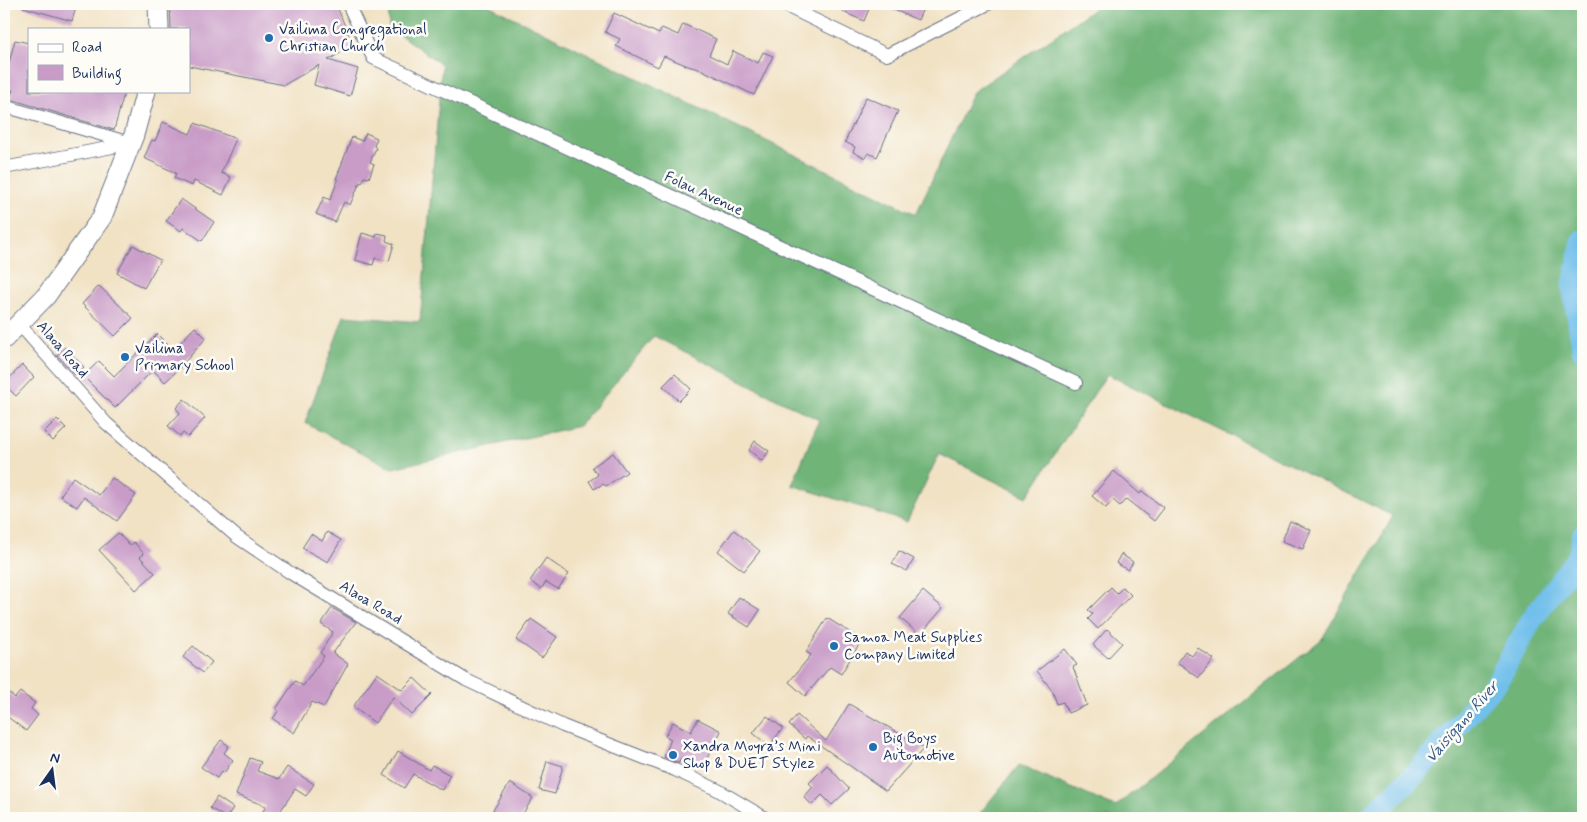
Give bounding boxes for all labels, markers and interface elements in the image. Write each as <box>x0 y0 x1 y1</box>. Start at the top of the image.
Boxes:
place label: Vailima Congregational Christian Church <box>279 20 427 57</box>
legend <box>28 28 190 92</box>
marker: Vailima Congregational Christian Church <box>263 32 275 44</box>
text: Road <box>72 38 102 58</box>
text: Building <box>72 64 122 85</box>
street label: Folau Avenue <box>661 167 746 221</box>
street label: Alaoa Road <box>32 317 93 383</box>
place label: Vailima Primary School <box>135 339 234 376</box>
marker: Vailima Primary School <box>119 351 131 363</box>
street label: Alaoa Road <box>335 576 406 629</box>
place label: Samoa Meat Supplies Company Limited <box>844 628 983 665</box>
marker: Samoa Meat Supplies Company Limited <box>828 640 840 652</box>
water label: Vaisigano River <box>1421 675 1506 769</box>
place label: Big Boys Automotive <box>883 729 955 766</box>
place label: Xandra Moyra’s Mini Shop & DUET Stylez <box>683 737 821 774</box>
marker: Big Boys Automotive <box>867 741 879 753</box>
north arrow <box>28 744 78 794</box>
text: N <box>48 748 62 768</box>
marker: Xandra Moyra’s Mini Shop & DUET Stylez <box>667 749 679 761</box>

